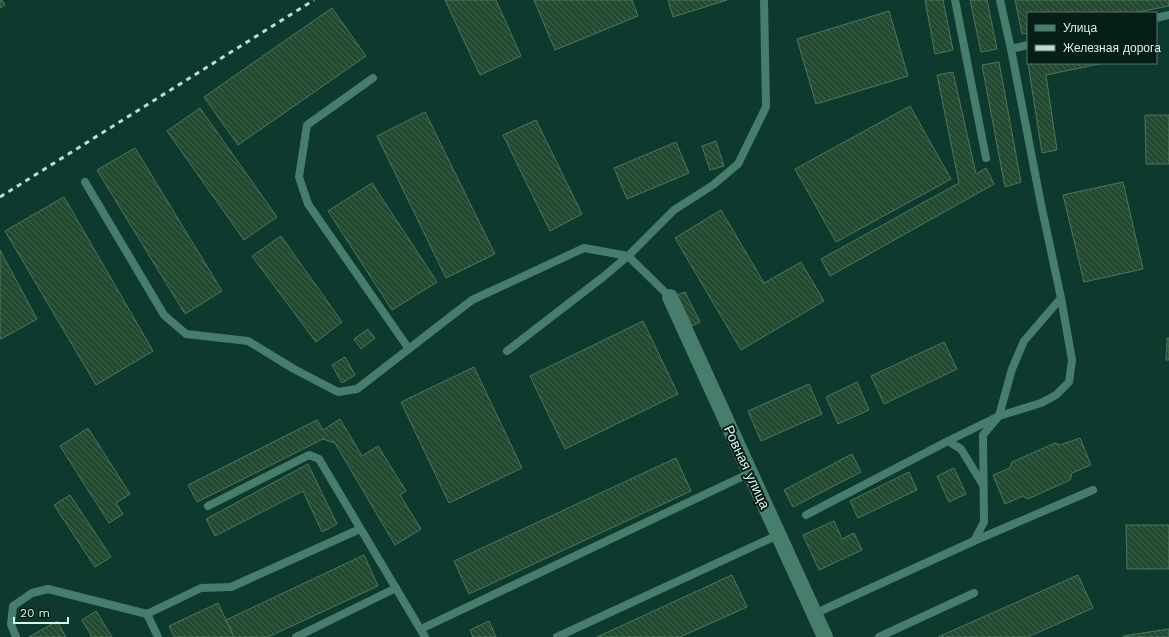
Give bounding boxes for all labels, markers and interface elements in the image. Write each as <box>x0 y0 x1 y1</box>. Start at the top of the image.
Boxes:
legend <box>1027 12 1157 64</box>
text: Улица <box>1063 21 1097 35</box>
text: Железная дорога <box>1063 41 1161 55</box>
street label: Ровная улица <box>721 423 773 511</box>
scale bar <box>14 599 68 625</box>
text: 20 m <box>20 606 50 620</box>

